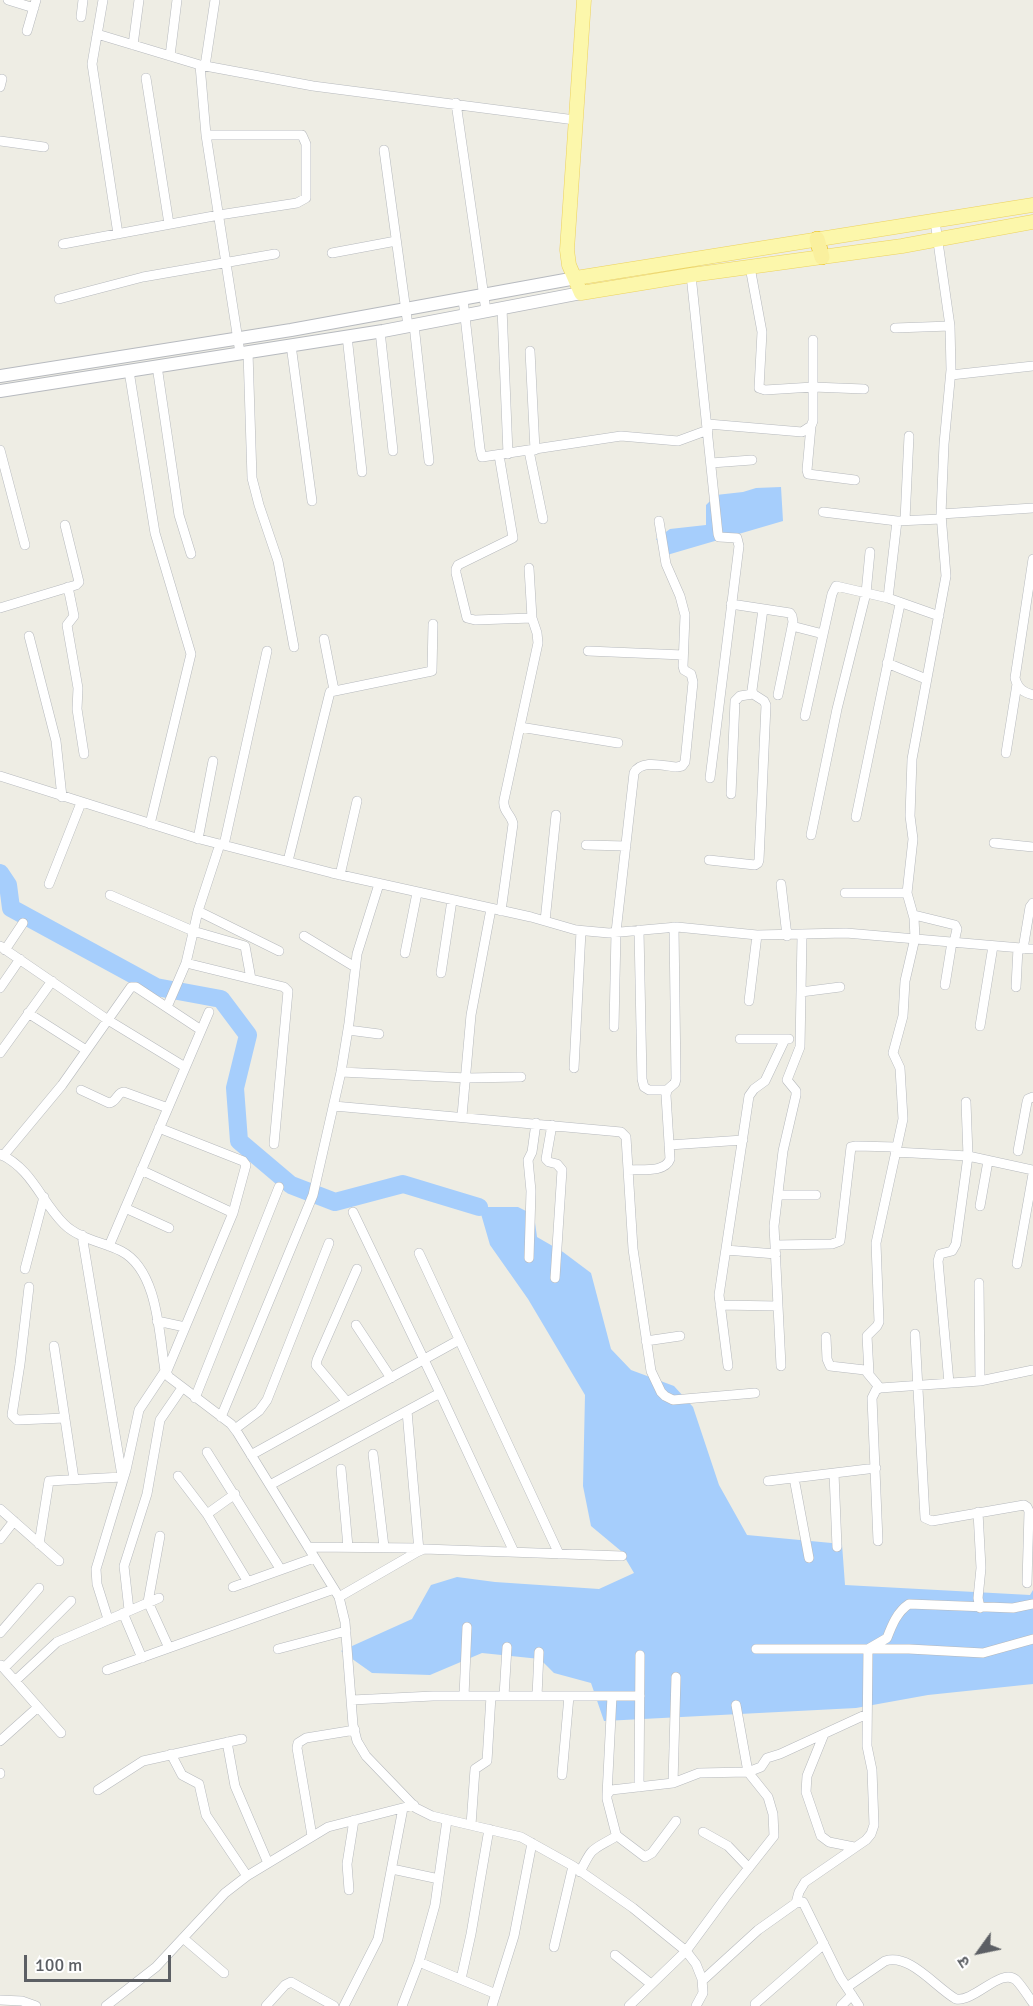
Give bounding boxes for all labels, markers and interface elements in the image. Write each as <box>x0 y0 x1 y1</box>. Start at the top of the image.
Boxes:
north arrow <box>949 1922 1009 1982</box>
scale bar <box>27 1943 174 1981</box>
text: उ <box>953 1952 975 1971</box>
text: 100 m <box>35 1954 82 1976</box>

